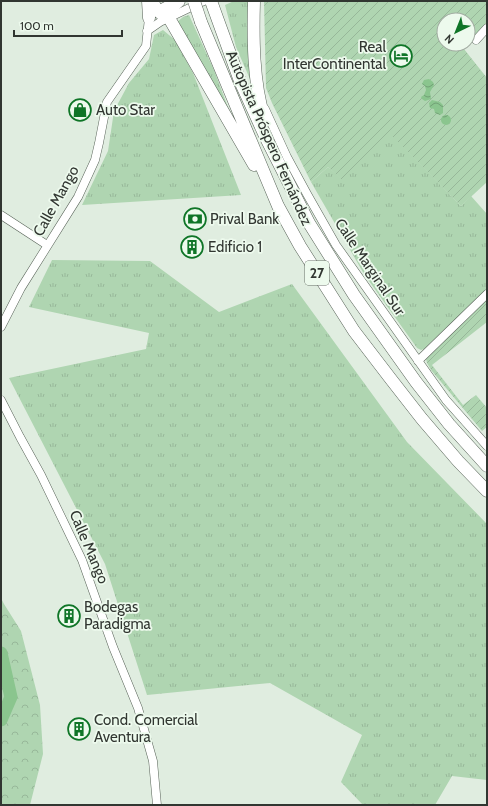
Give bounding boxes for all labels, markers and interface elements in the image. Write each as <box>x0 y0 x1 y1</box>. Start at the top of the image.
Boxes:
scale bar <box>14 12 122 38</box>
north arrow <box>436 12 476 52</box>
text: 100 m <box>20 18 54 33</box>
text: N <box>442 32 457 47</box>
place label: Real InterContinental <box>283 38 386 73</box>
hotel icon: Real InterContinental <box>388 43 414 69</box>
street label: Autopista Próspero Fernández <box>222 48 316 228</box>
shop icon: Auto Star <box>67 97 93 123</box>
place label: Auto Star <box>96 101 155 119</box>
street label: Calle Mango <box>29 163 83 239</box>
bank icon: Prival Bank <box>182 206 208 232</box>
place label: Prival Bank <box>210 210 279 228</box>
street label: Calle Marginal Sur <box>331 215 409 319</box>
building icon: Edificio 1 <box>179 234 205 260</box>
place label: Edificio 1 <box>208 238 262 256</box>
road number: 27 <box>305 261 329 285</box>
street label: Calle Mango <box>65 508 113 586</box>
place label: Bodegas Paradigma <box>84 598 152 633</box>
building icon: Bodegas Paradigma <box>56 603 82 629</box>
place label: Cond. Comercial Aventura <box>94 711 198 746</box>
building icon: Cond. Comercial Aventura <box>66 716 92 742</box>

